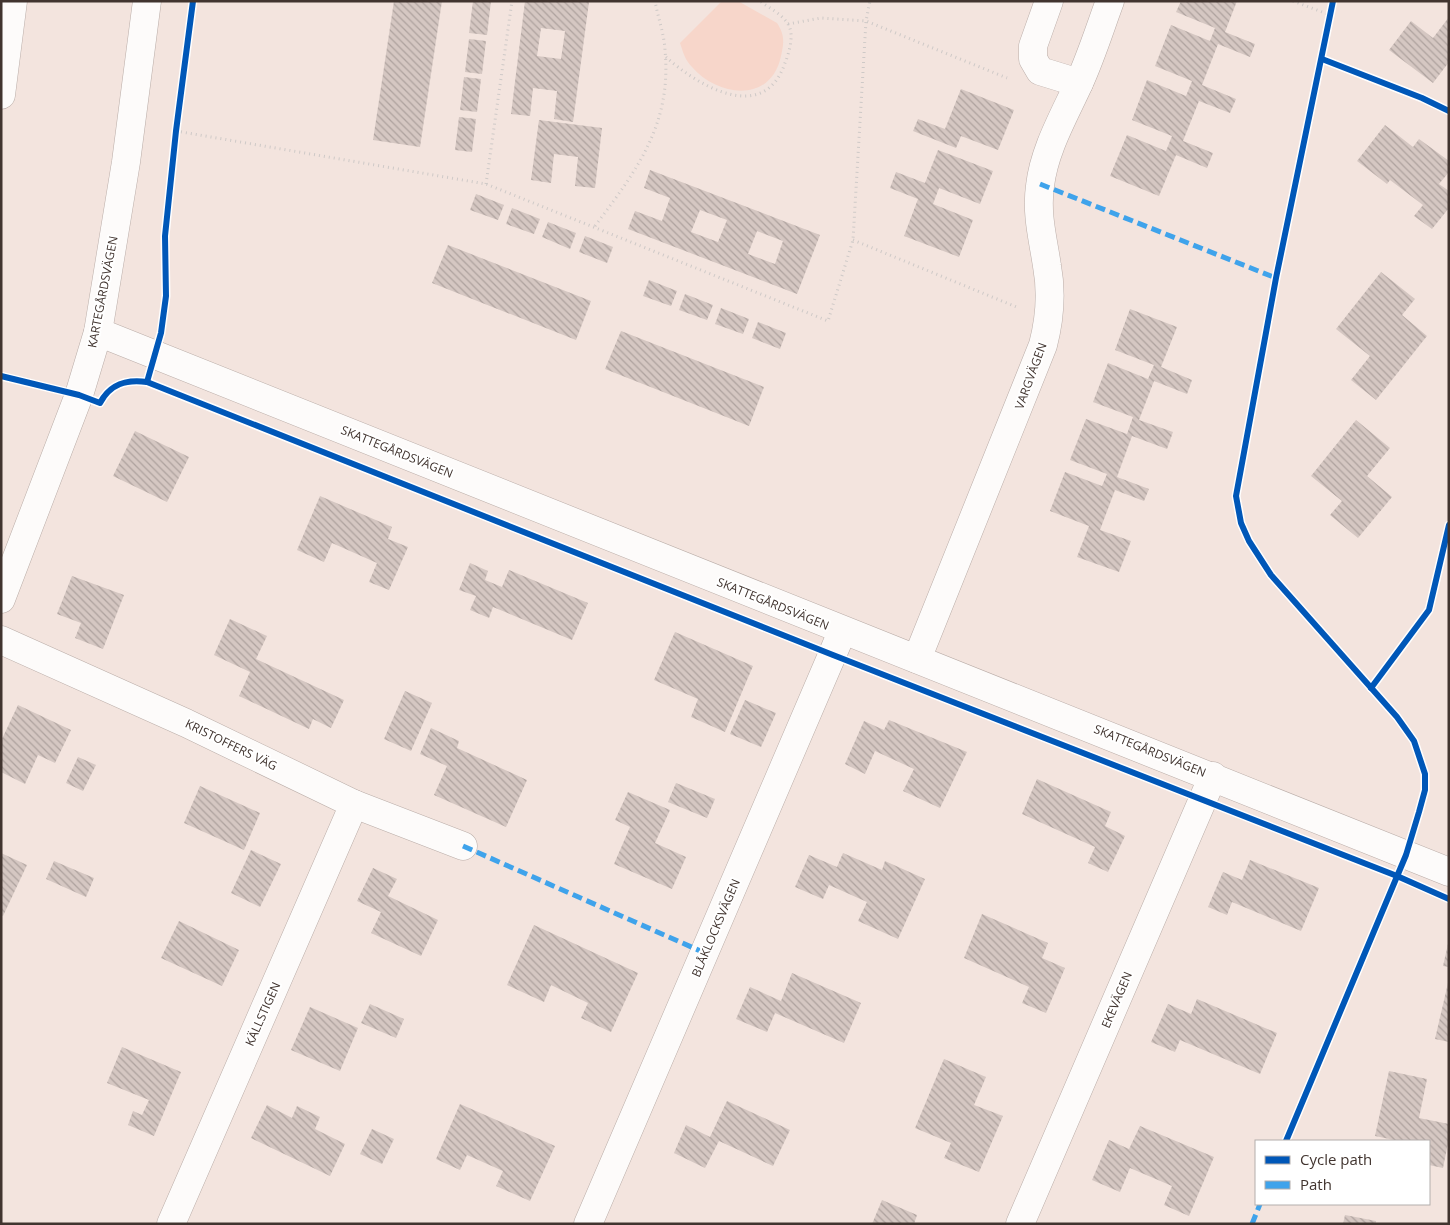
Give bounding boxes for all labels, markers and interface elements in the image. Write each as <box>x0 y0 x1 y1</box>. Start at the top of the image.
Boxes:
street label: KARTEGÅRDSVÄGEN <box>83 234 122 349</box>
street label: VARGVÄGEN <box>1011 340 1050 412</box>
street label: SKATTEGÅRDSVÄGEN <box>339 421 456 482</box>
street label: SKATTEGÅRDSVÄGEN <box>715 573 832 634</box>
street label: KRISTOFFERS VÄG <box>182 715 280 774</box>
street label: SKATTEGÅRDSVÄGEN <box>1092 720 1209 781</box>
street label: BLÅKLOCKSVÄGEN <box>687 876 744 980</box>
street label: EKEVÄGEN <box>1097 969 1136 1031</box>
street label: KÄLLSTIGEN <box>241 979 284 1049</box>
legend <box>1255 1140 1430 1205</box>
text: Cycle path <box>1300 1149 1372 1169</box>
text: Path <box>1300 1174 1332 1194</box>

